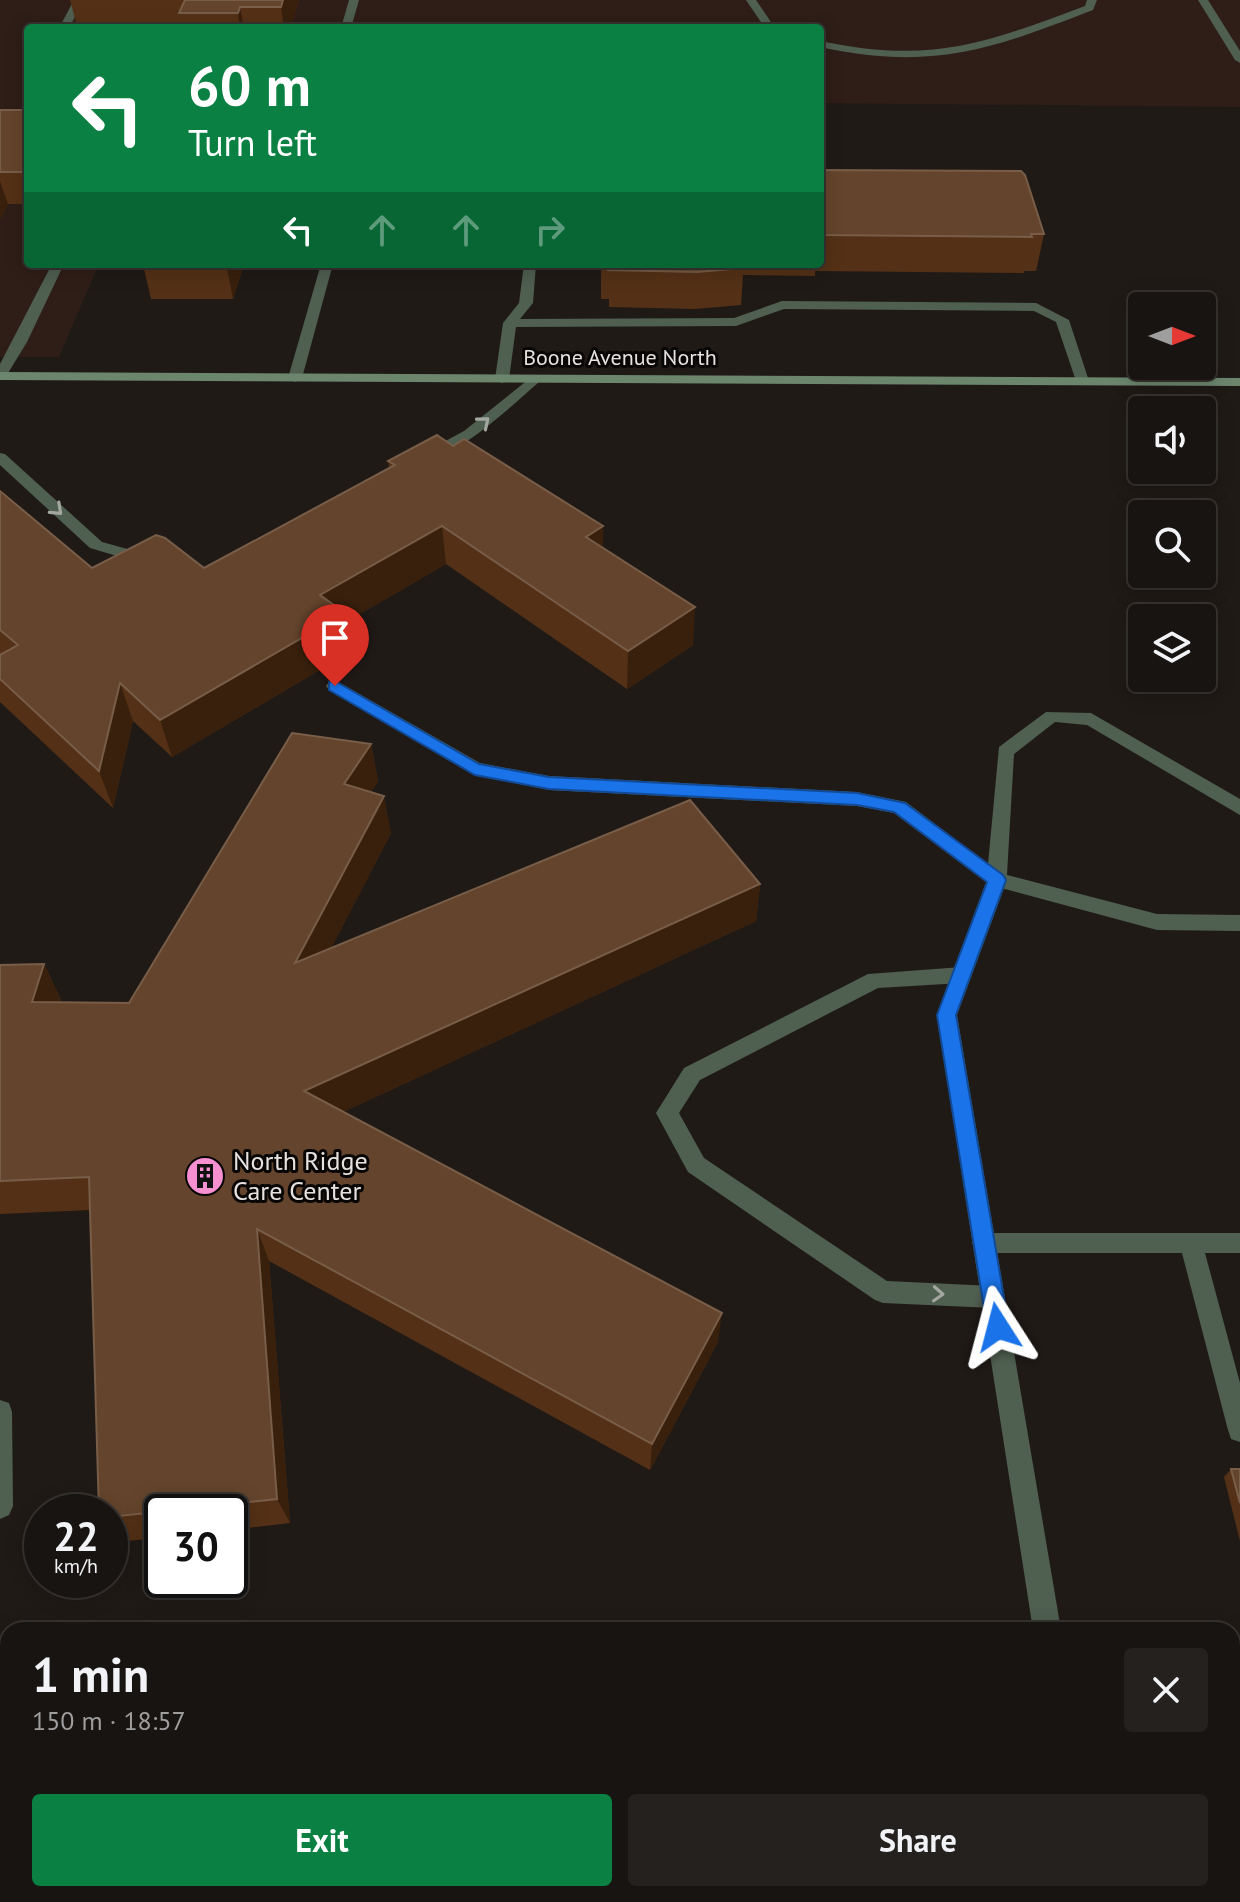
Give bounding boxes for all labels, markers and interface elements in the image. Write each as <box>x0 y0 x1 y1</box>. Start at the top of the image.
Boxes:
text: 60 m <box>188 49 311 121</box>
icon: left <box>56 56 160 160</box>
text: Turn left <box>188 119 317 166</box>
icon: left <box>276 208 320 252</box>
icon: ahead <box>360 208 404 252</box>
icon: ahead <box>444 208 488 252</box>
icon: right <box>528 208 572 252</box>
north arrow <box>1128 292 1216 380</box>
map controls <box>1128 292 1216 692</box>
street label: Boone Avenue North <box>523 343 717 371</box>
button: sound <box>1128 396 1216 484</box>
one-way arrow <box>475 417 489 432</box>
one-way arrow <box>48 500 62 515</box>
button: search <box>1128 500 1216 588</box>
pin <box>301 604 369 686</box>
button: layers <box>1128 604 1216 692</box>
icon: arrive <box>313 616 357 660</box>
place label: North Ridge Care Center <box>233 1144 368 1207</box>
building icon: North Ridge Care Center <box>184 1155 226 1197</box>
position arrow <box>956 1285 1040 1369</box>
one-way arrow <box>932 1286 945 1303</box>
speed limit sign: 30 <box>144 1494 248 1598</box>
text: 22 <box>53 1510 99 1562</box>
text: km/h <box>54 1553 98 1579</box>
text: 1 min <box>32 1643 149 1705</box>
button: close <box>1124 1648 1208 1732</box>
text: 150 m · 18:57 <box>32 1704 186 1737</box>
button: Exit <box>32 1794 612 1886</box>
button: Share <box>628 1794 1208 1886</box>

